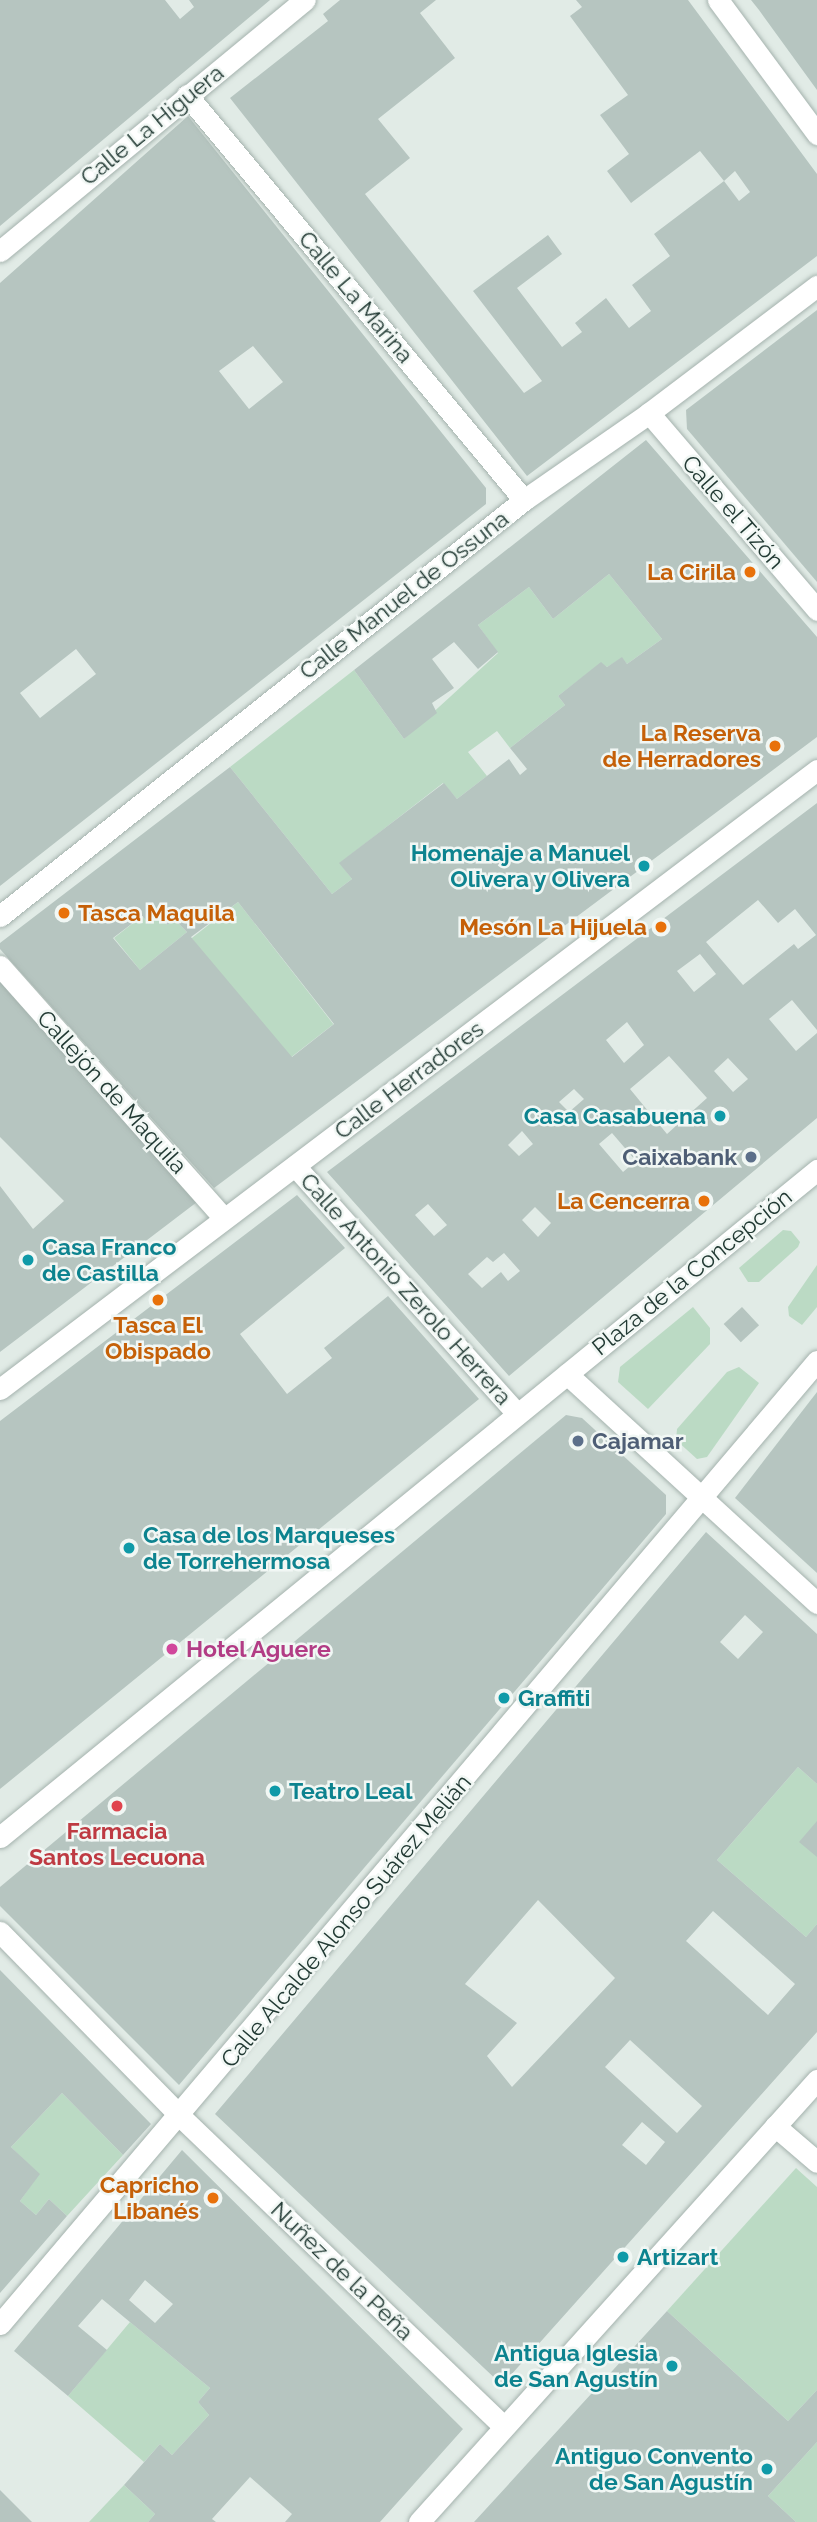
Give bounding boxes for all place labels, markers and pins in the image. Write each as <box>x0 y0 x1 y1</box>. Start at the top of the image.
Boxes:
place label: La Cirila <box>647 558 736 586</box>
marker: La Cirila <box>742 564 758 580</box>
place label: La Reserva de Herradores <box>603 719 761 773</box>
marker: La Reserva de Herradores <box>767 738 783 754</box>
place label: Homenaje a Manuel Olivera y Olivera <box>411 839 630 893</box>
marker: Homenaje a Manuel Olivera y Olivera <box>636 858 652 874</box>
place label: Tasca Maquila <box>78 899 235 927</box>
marker: Tasca Maquila <box>56 905 72 921</box>
place label: Mesón La Hijuela <box>459 913 647 941</box>
marker: Mesón La Hijuela <box>653 919 669 935</box>
place label: Casa Casabuena <box>524 1102 706 1130</box>
marker: Casa Casabuena <box>712 1108 728 1124</box>
place label: Caixabank <box>622 1143 737 1171</box>
marker: Caixabank <box>743 1149 759 1165</box>
place label: La Cencerra <box>557 1187 690 1215</box>
marker: La Cencerra <box>696 1193 712 1209</box>
place label: Casa Franco de Castilla <box>42 1233 176 1287</box>
marker: Casa Franco de Castilla <box>20 1252 36 1268</box>
marker: Tasca El Obispado <box>150 1292 166 1308</box>
place label: Tasca El Obispado <box>105 1311 211 1365</box>
place label: Cajamar <box>592 1427 684 1455</box>
marker: Cajamar <box>570 1433 586 1449</box>
place label: Casa de los Marqueses de Torrehermosa <box>143 1521 395 1575</box>
marker: Casa de los Marqueses de Torrehermosa <box>121 1540 137 1556</box>
place label: Hotel Aguere <box>186 1635 332 1663</box>
marker: Hotel Aguere <box>164 1641 180 1657</box>
place label: Graffiti <box>518 1684 590 1712</box>
marker: Graffiti <box>496 1690 512 1706</box>
place label: Teatro Leal <box>289 1777 412 1805</box>
marker: Teatro Leal <box>267 1783 283 1799</box>
marker: Farmacia Santos Lecuona <box>109 1798 125 1814</box>
place label: Farmacia Santos Lecuona <box>29 1817 205 1871</box>
place label: Capricho Libanés <box>100 2171 199 2225</box>
marker: Capricho Libanés <box>205 2190 221 2206</box>
place label: Artizart <box>637 2243 718 2271</box>
marker: Artizart <box>615 2249 631 2265</box>
place label: Antigua Iglesia de San Agustín <box>493 2339 658 2393</box>
marker: Antigua Iglesia de San Agustín <box>664 2358 680 2374</box>
place label: Antiguo Convento de San Agustín <box>555 2442 753 2496</box>
marker: Antiguo Convento de San Agustín <box>759 2461 775 2477</box>

